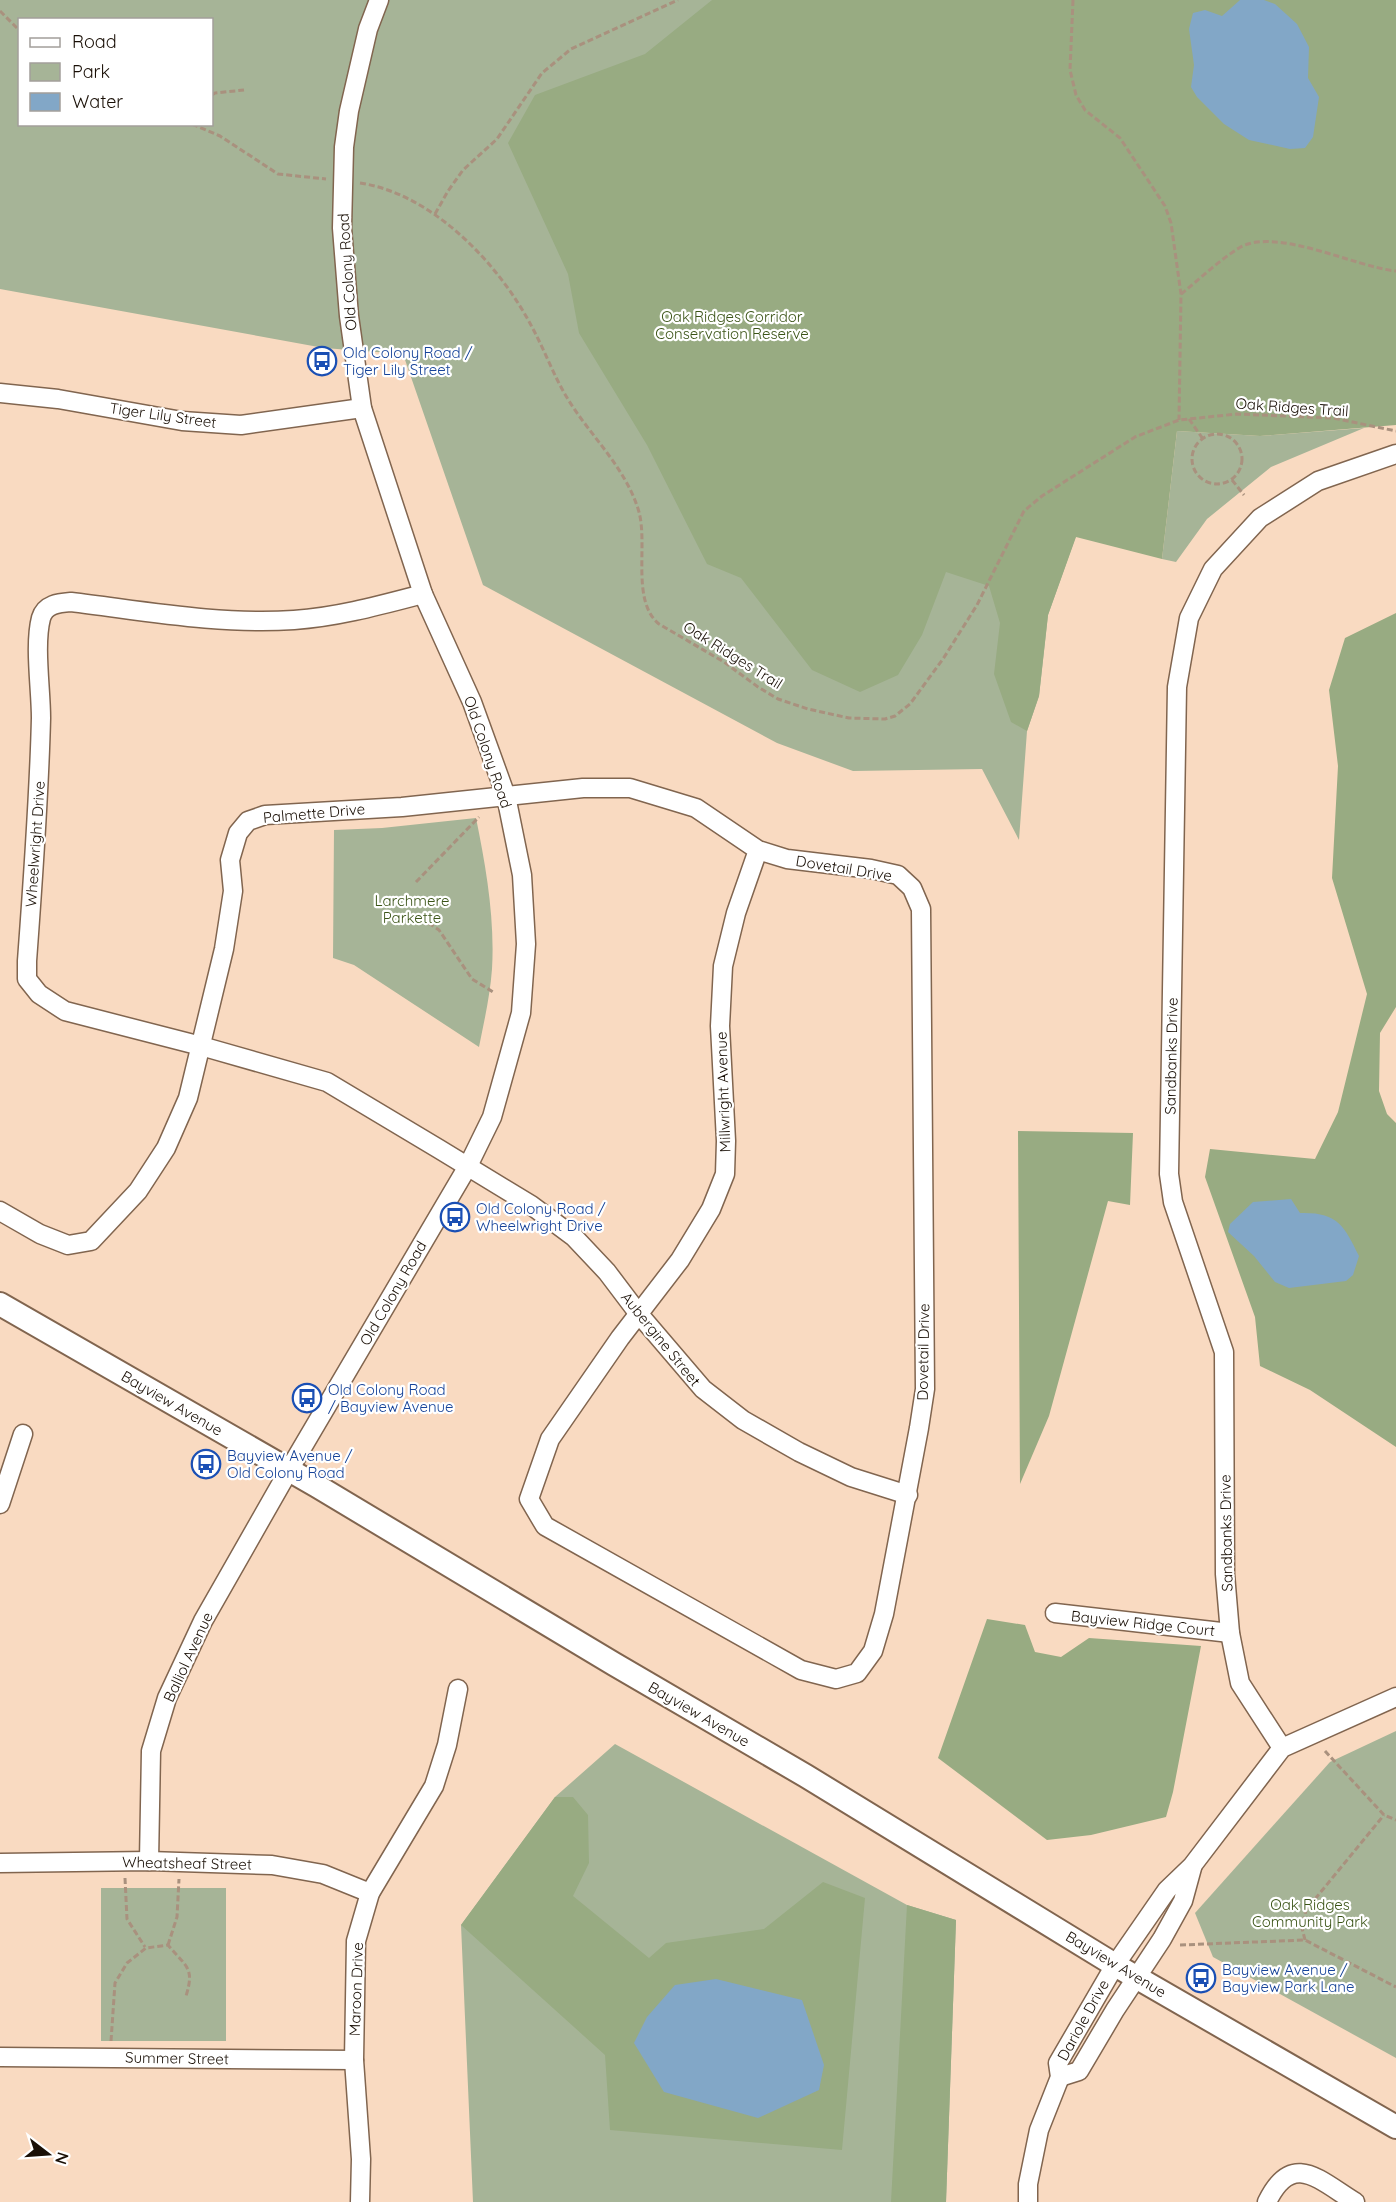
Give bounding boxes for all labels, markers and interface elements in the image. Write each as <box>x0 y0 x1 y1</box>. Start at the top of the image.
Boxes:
legend <box>18 18 213 126</box>
text: Road <box>72 30 117 53</box>
text: Park <box>72 60 110 83</box>
text: Water <box>72 90 123 113</box>
street label: Old Colony Road <box>333 213 361 331</box>
park label: Oak Ridges Corridor Conservation Reserve <box>655 307 809 343</box>
place label: Old Colony Road / Tiger Lily Street <box>343 343 473 379</box>
bus stop icon: Old Colony Road / Tiger Lily Street <box>306 345 338 377</box>
street label: Oak Ridges Trail <box>1235 394 1349 420</box>
street label: Tiger Lily Street <box>108 398 218 432</box>
street label: Oak Ridges Trail <box>680 617 786 693</box>
street label: Old Colony Road <box>460 693 516 811</box>
street label: Wheelwright Drive <box>21 780 49 908</box>
street label: Palmette Drive <box>262 799 366 827</box>
street label: Dovetail Drive <box>794 851 894 885</box>
park label: Larchmere Parkette <box>375 891 449 927</box>
street label: Sandbanks Drive <box>1160 997 1182 1115</box>
street label: Millwright Avenue <box>711 1031 735 1153</box>
place label: Old Colony Road / Wheelwright Drive <box>476 1199 606 1235</box>
bus stop icon: Old Colony Road / Wheelwright Drive <box>439 1201 471 1233</box>
street label: Old Colony Road <box>355 1237 431 1349</box>
street label: Aubergine Street <box>617 1288 705 1390</box>
street label: Dovetail Drive <box>913 1303 933 1401</box>
street label: Bayview Avenue <box>118 1366 226 1440</box>
place label: Old Colony Road / Bayview Avenue <box>328 1380 454 1416</box>
bus stop icon: Old Colony Road / Bayview Avenue <box>291 1382 323 1414</box>
place label: Bayview Avenue / Old Colony Road <box>227 1446 353 1482</box>
bus stop icon: Bayview Avenue / Old Colony Road <box>190 1448 222 1480</box>
street label: Sandbanks Drive <box>1215 1474 1237 1592</box>
street label: Bayview Ridge Court <box>1070 1606 1216 1640</box>
street label: Balliol Avenue <box>159 1609 217 1705</box>
street label: Bayview Avenue <box>645 1677 753 1751</box>
street label: Wheatsheaf Street <box>122 1852 252 1874</box>
park label: Oak Ridges Community Park <box>1252 1895 1368 1931</box>
street label: Bayview Avenue <box>1062 1927 1170 2001</box>
street label: Maroon Drive <box>345 1942 367 2036</box>
place label: Bayview Avenue / Bayview Park Lane <box>1222 1960 1354 1996</box>
bus stop icon: Bayview Avenue / Bayview Park Lane <box>1185 1962 1217 1994</box>
street label: Dariole Drive <box>1053 1976 1113 2064</box>
street label: Summer Street <box>125 2048 229 2068</box>
north arrow <box>18 2124 78 2184</box>
text: N <box>51 2150 74 2167</box>

